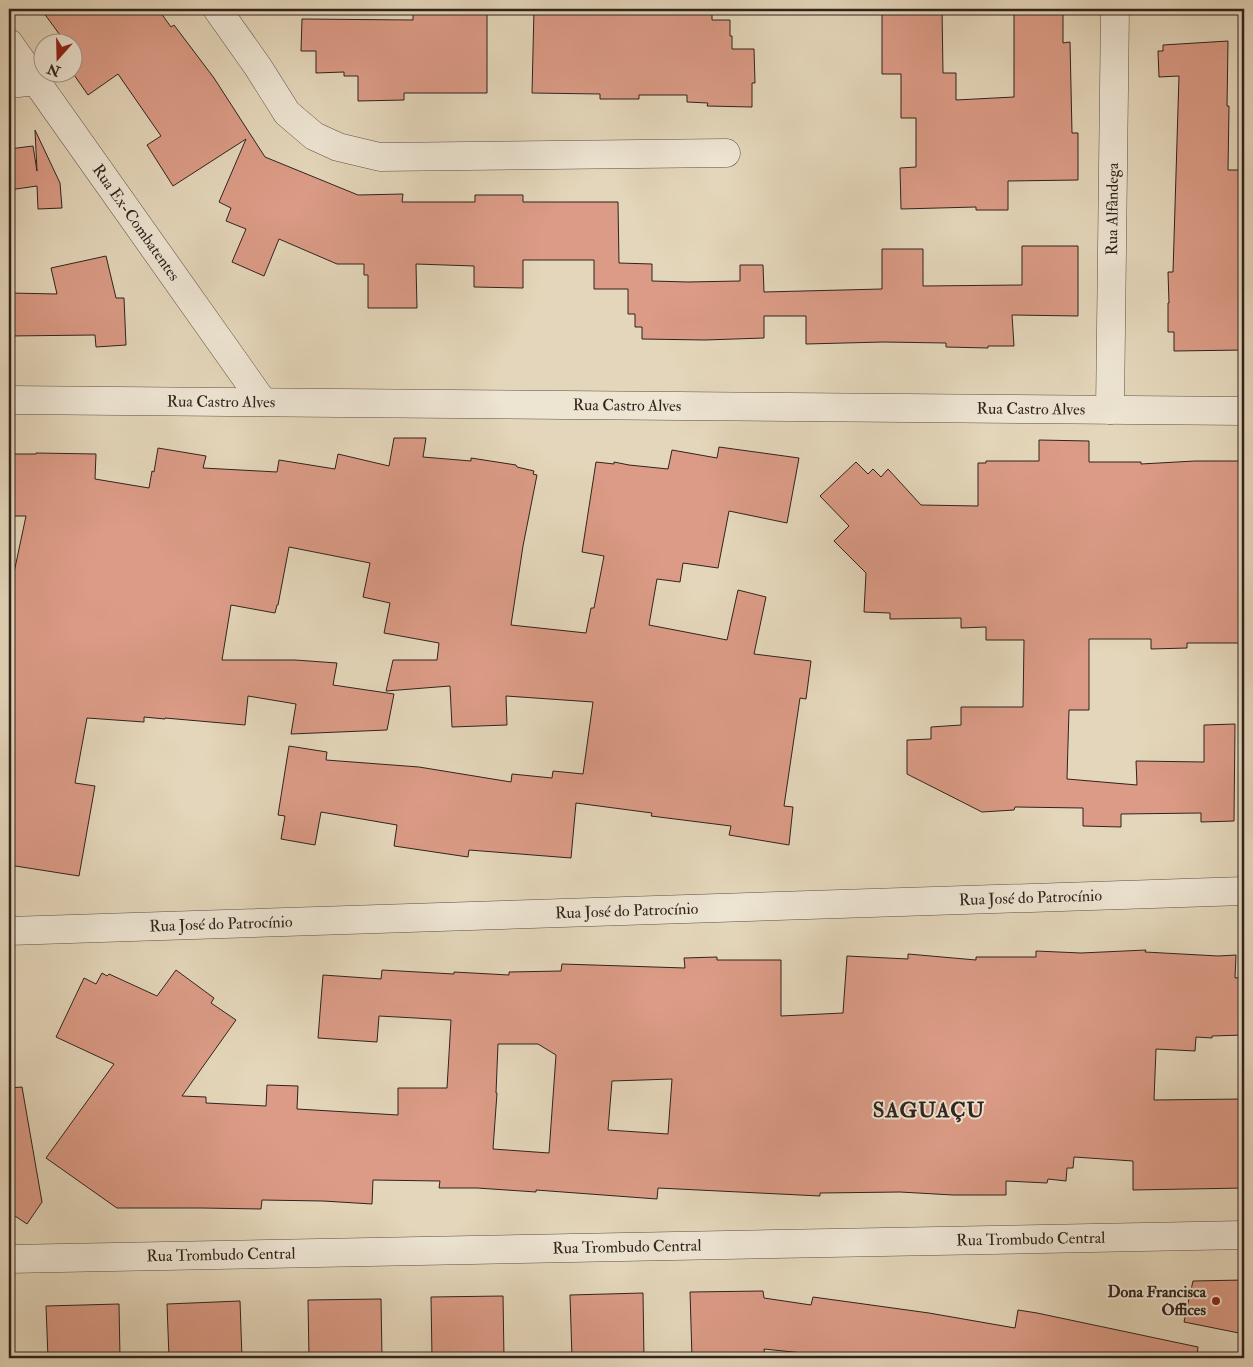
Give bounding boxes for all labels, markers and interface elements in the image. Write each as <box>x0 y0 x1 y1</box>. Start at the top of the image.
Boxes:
north arrow <box>32 32 82 82</box>
text: N <box>44 59 63 80</box>
street label: Rua Ex-Combatentes <box>88 160 184 285</box>
street label: Rua Alfândega <box>1102 162 1123 256</box>
street label: Rua Castro Alves <box>167 391 275 412</box>
street label: Rua Castro Alves <box>573 395 681 416</box>
street label: Rua Castro Alves <box>977 399 1085 420</box>
street label: Rua José do Patrocínio <box>959 886 1103 910</box>
street label: Rua José do Patrocínio <box>555 899 699 923</box>
street label: Rua José do Patrocínio <box>149 912 293 937</box>
district label: SAGUAÇU <box>873 1097 985 1124</box>
street label: Rua Trombudo Central <box>956 1228 1106 1251</box>
street label: Rua Trombudo Central <box>552 1236 702 1258</box>
street label: Rua Trombudo Central <box>146 1243 296 1266</box>
place label: Dona Francisca Offices <box>1107 1282 1207 1320</box>
marker: Dona Francisca Offices <box>1210 1295 1222 1307</box>

